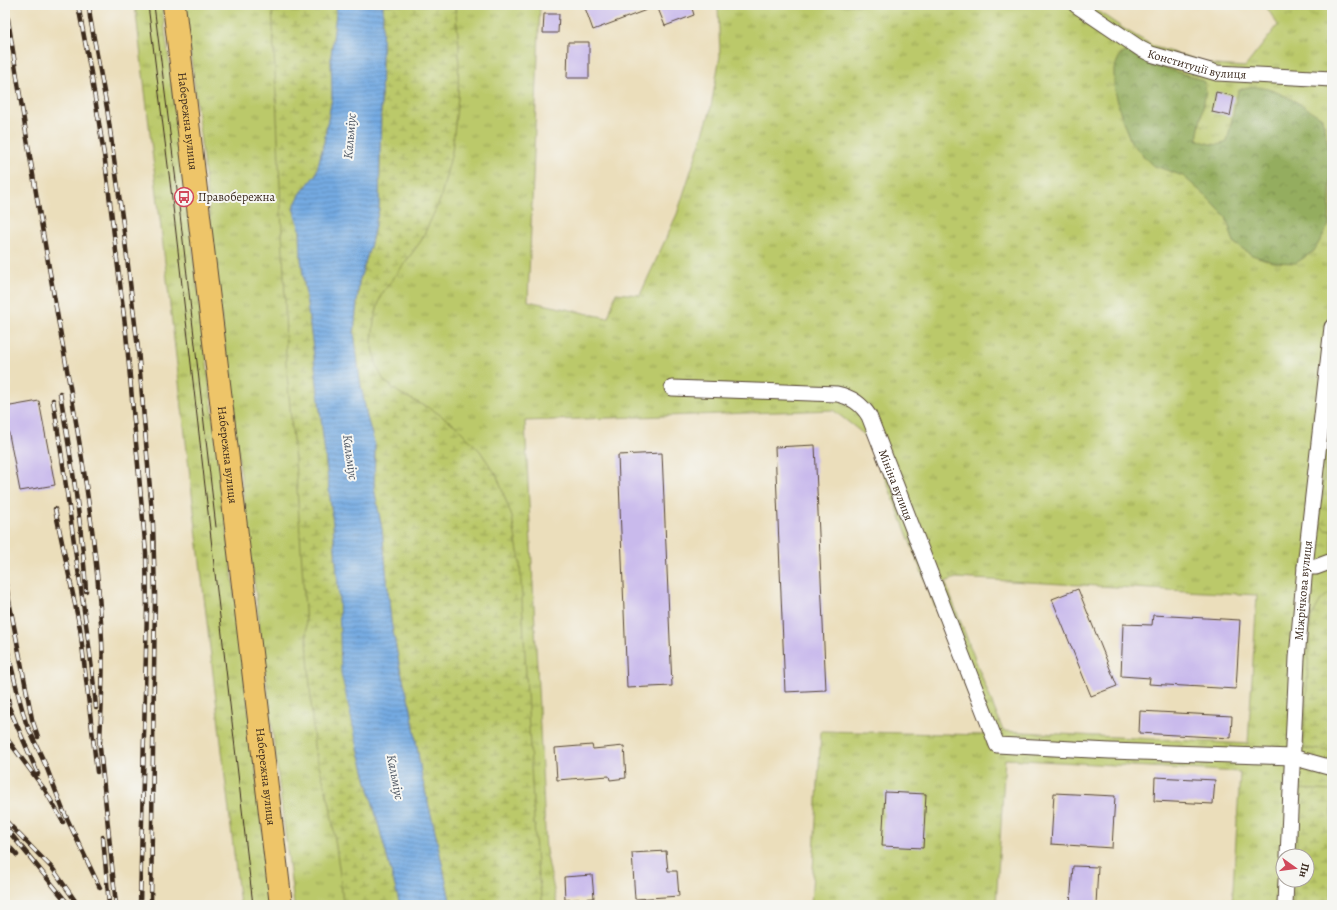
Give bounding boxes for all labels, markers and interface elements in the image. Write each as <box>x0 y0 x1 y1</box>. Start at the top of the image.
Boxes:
street label: Конституції вулиця <box>1146 45 1247 83</box>
street label: Набережна вулиця <box>174 71 202 171</box>
water label: Кальміус <box>339 112 360 159</box>
bus stop icon: Правобережна <box>173 186 195 208</box>
place label: Правобережна <box>198 189 275 205</box>
street label: Набережна вулиця <box>214 405 241 505</box>
water label: Кальміус <box>339 433 362 481</box>
street label: Мініна вулиця <box>875 447 917 523</box>
street label: Міжрічкова вулиця <box>1291 539 1316 641</box>
street label: Набережна вулиця <box>252 727 280 827</box>
water label: Кальміус <box>383 753 408 801</box>
north arrow <box>1275 848 1315 888</box>
text: Пн <box>1295 862 1313 880</box>

